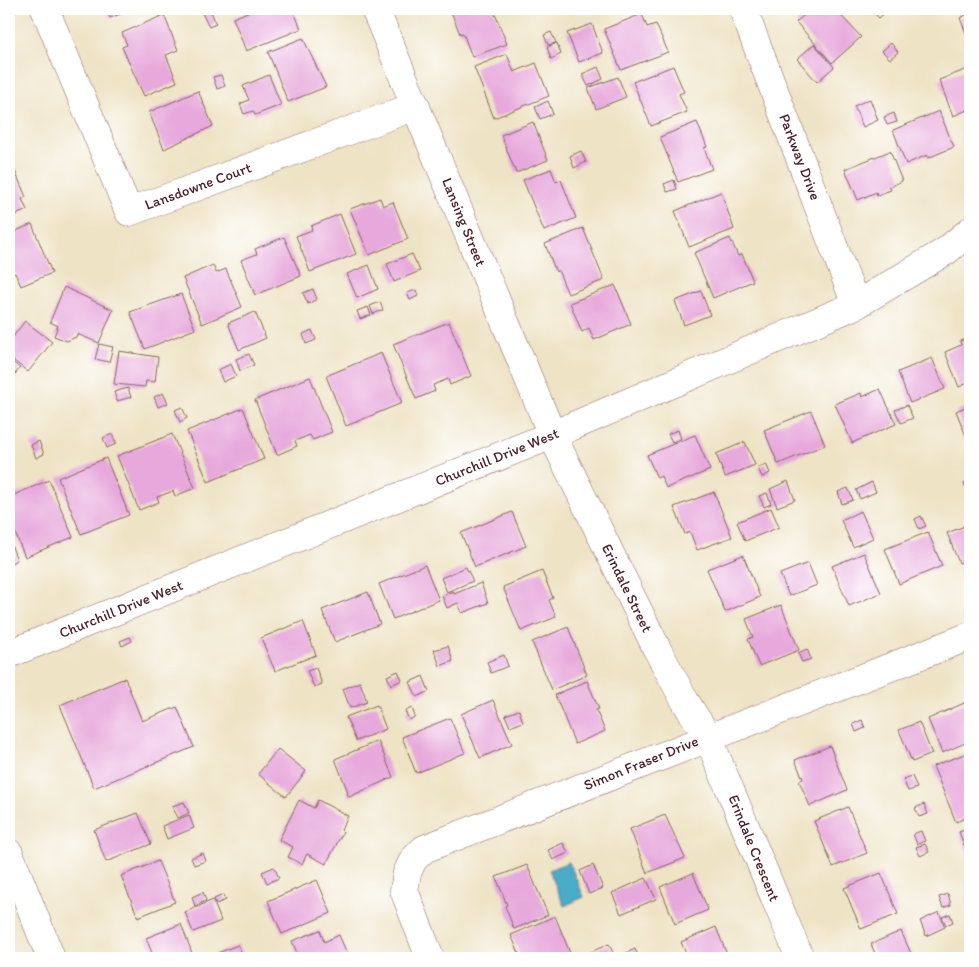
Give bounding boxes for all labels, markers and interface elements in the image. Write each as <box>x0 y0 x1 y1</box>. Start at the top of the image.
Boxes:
street label: Parkway Drive <box>775 111 825 203</box>
street label: Lansdowne Court <box>142 158 254 214</box>
street label: Lansing Street <box>438 175 490 269</box>
street label: Churchill Drive West <box>432 424 562 490</box>
street label: Erindale Street <box>598 541 656 636</box>
street label: Churchill Drive West <box>56 576 186 642</box>
street label: Simon Fraser Drive <box>581 732 701 794</box>
street label: Erindale Crescent <box>724 792 784 904</box>

